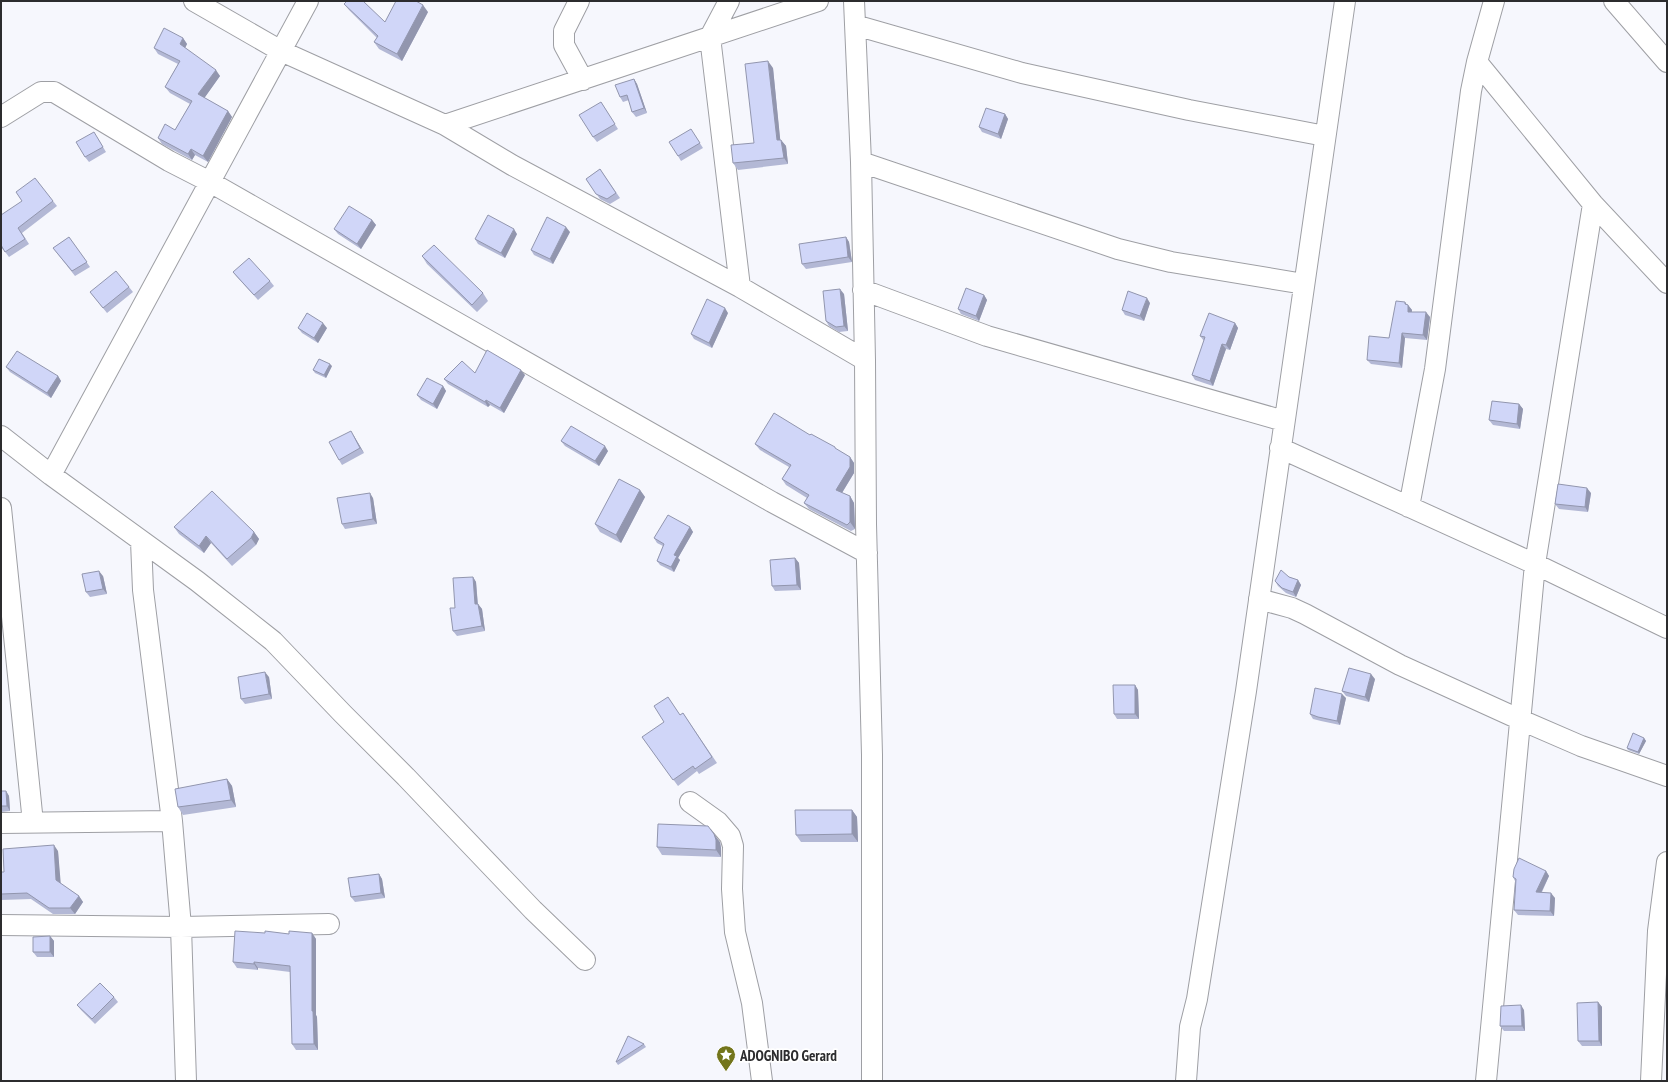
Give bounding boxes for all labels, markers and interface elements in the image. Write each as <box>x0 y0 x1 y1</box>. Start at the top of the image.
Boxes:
place icon: ADOGNIBO Gerard <box>715 1044 737 1072</box>
place label: ADOGNIBO Gerard <box>739 1046 837 1065</box>

